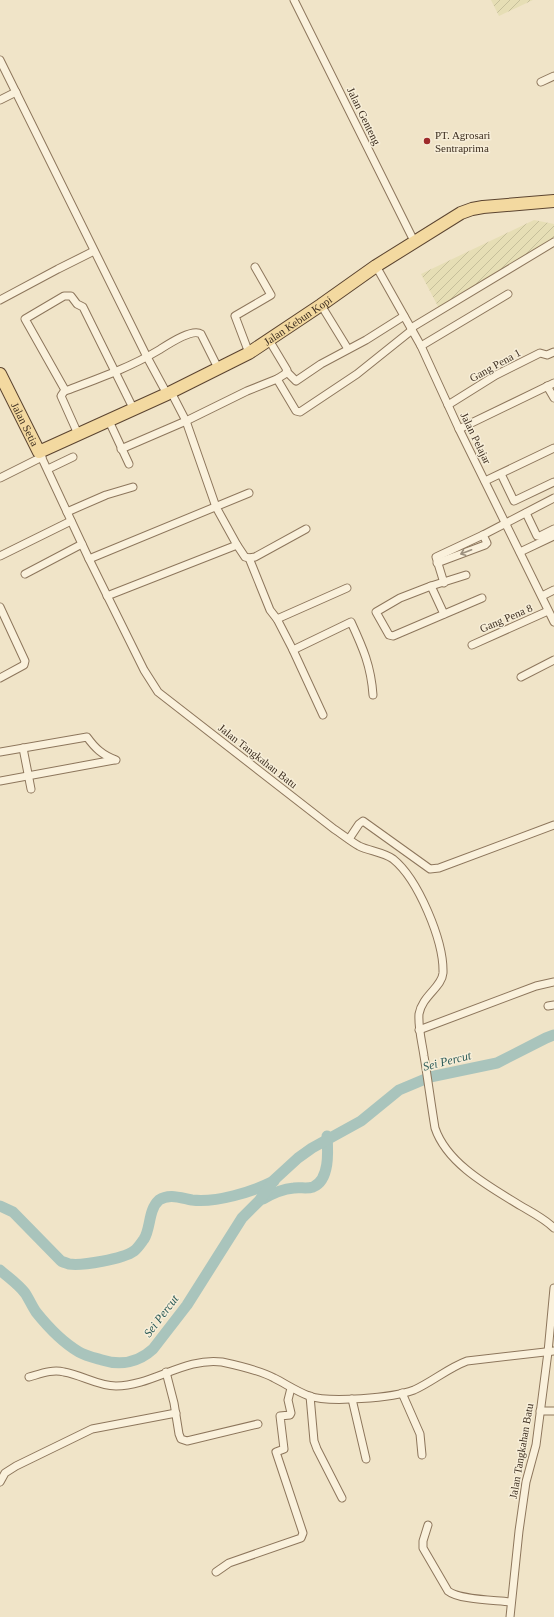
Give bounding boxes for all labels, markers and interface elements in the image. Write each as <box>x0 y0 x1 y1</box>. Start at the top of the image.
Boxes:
street label: Jalan Genteng <box>345 85 383 147</box>
place label: PT. Agrosari Sentraprima <box>435 129 490 154</box>
marker: PT. Agrosari Sentraprima <box>422 136 432 146</box>
street label: Jalan Kebun Kopi <box>261 293 334 348</box>
street label: Gang Pena 1 <box>468 346 522 384</box>
street label: Jalan Setia <box>9 400 41 448</box>
street label: Jalan Pelajar <box>458 410 494 466</box>
one-way arrow <box>461 549 473 557</box>
street label: Gang Pena 8 <box>478 601 535 635</box>
street label: Jalan Tangkahan Batu <box>216 721 300 791</box>
water label: Sei Percut <box>421 1048 473 1074</box>
water label: Sei Percut <box>141 1292 182 1340</box>
street label: Jalan Tangkahan Batu <box>507 1402 535 1500</box>

